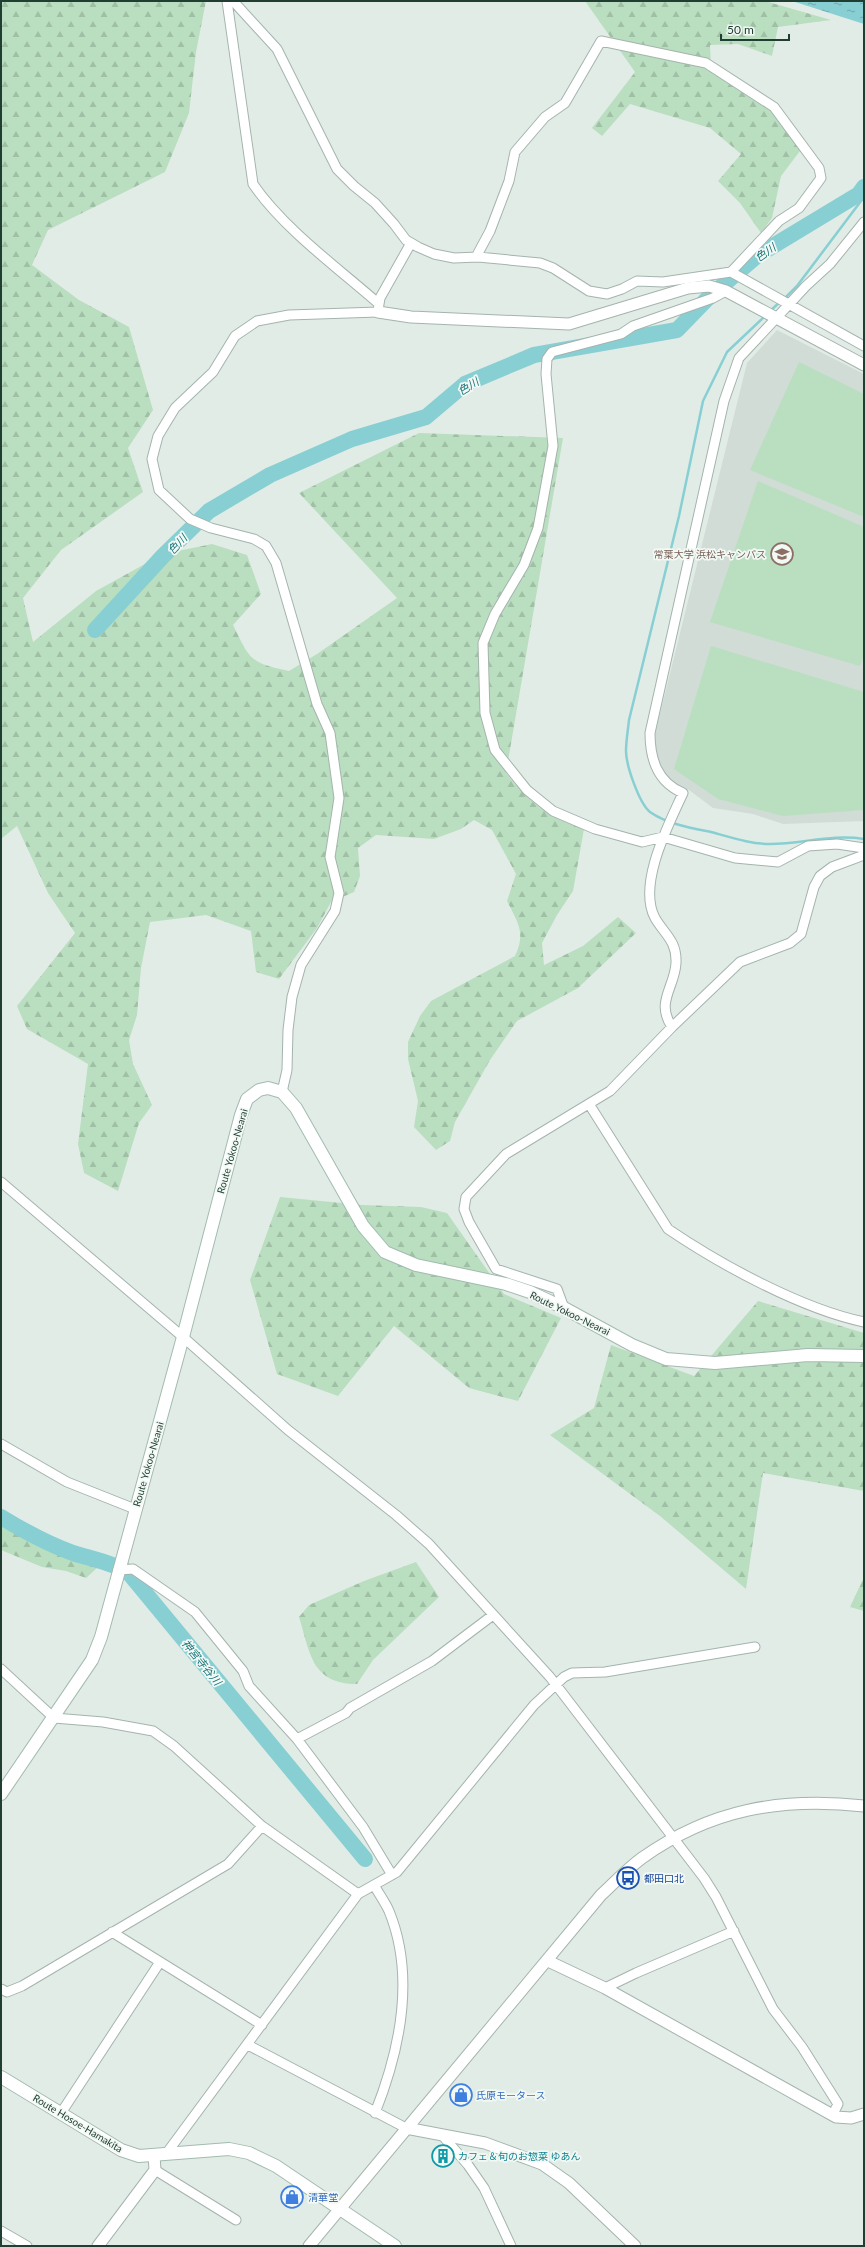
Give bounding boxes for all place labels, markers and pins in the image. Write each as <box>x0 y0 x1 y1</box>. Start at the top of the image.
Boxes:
school or university icon: 常葉大学 浜松キャンパス <box>769 541 795 567</box>
place label: 常葉大学 浜松キャンパス <box>653 548 766 560</box>
bus stop icon: 都田口北 <box>615 1865 641 1891</box>
place label: 都田口北 <box>644 1872 684 1884</box>
shop icon: 氏原モータース <box>448 2082 474 2108</box>
place label: 氏原モータース <box>476 2089 546 2101</box>
building icon: カフェ＆旬のお惣菜 ゆあん <box>430 2143 456 2169</box>
place label: カフェ＆旬のお惣菜 ゆあん <box>458 2150 581 2162</box>
shop icon: 清華堂 <box>279 2184 305 2210</box>
place label: 清華堂 <box>308 2191 338 2203</box>

